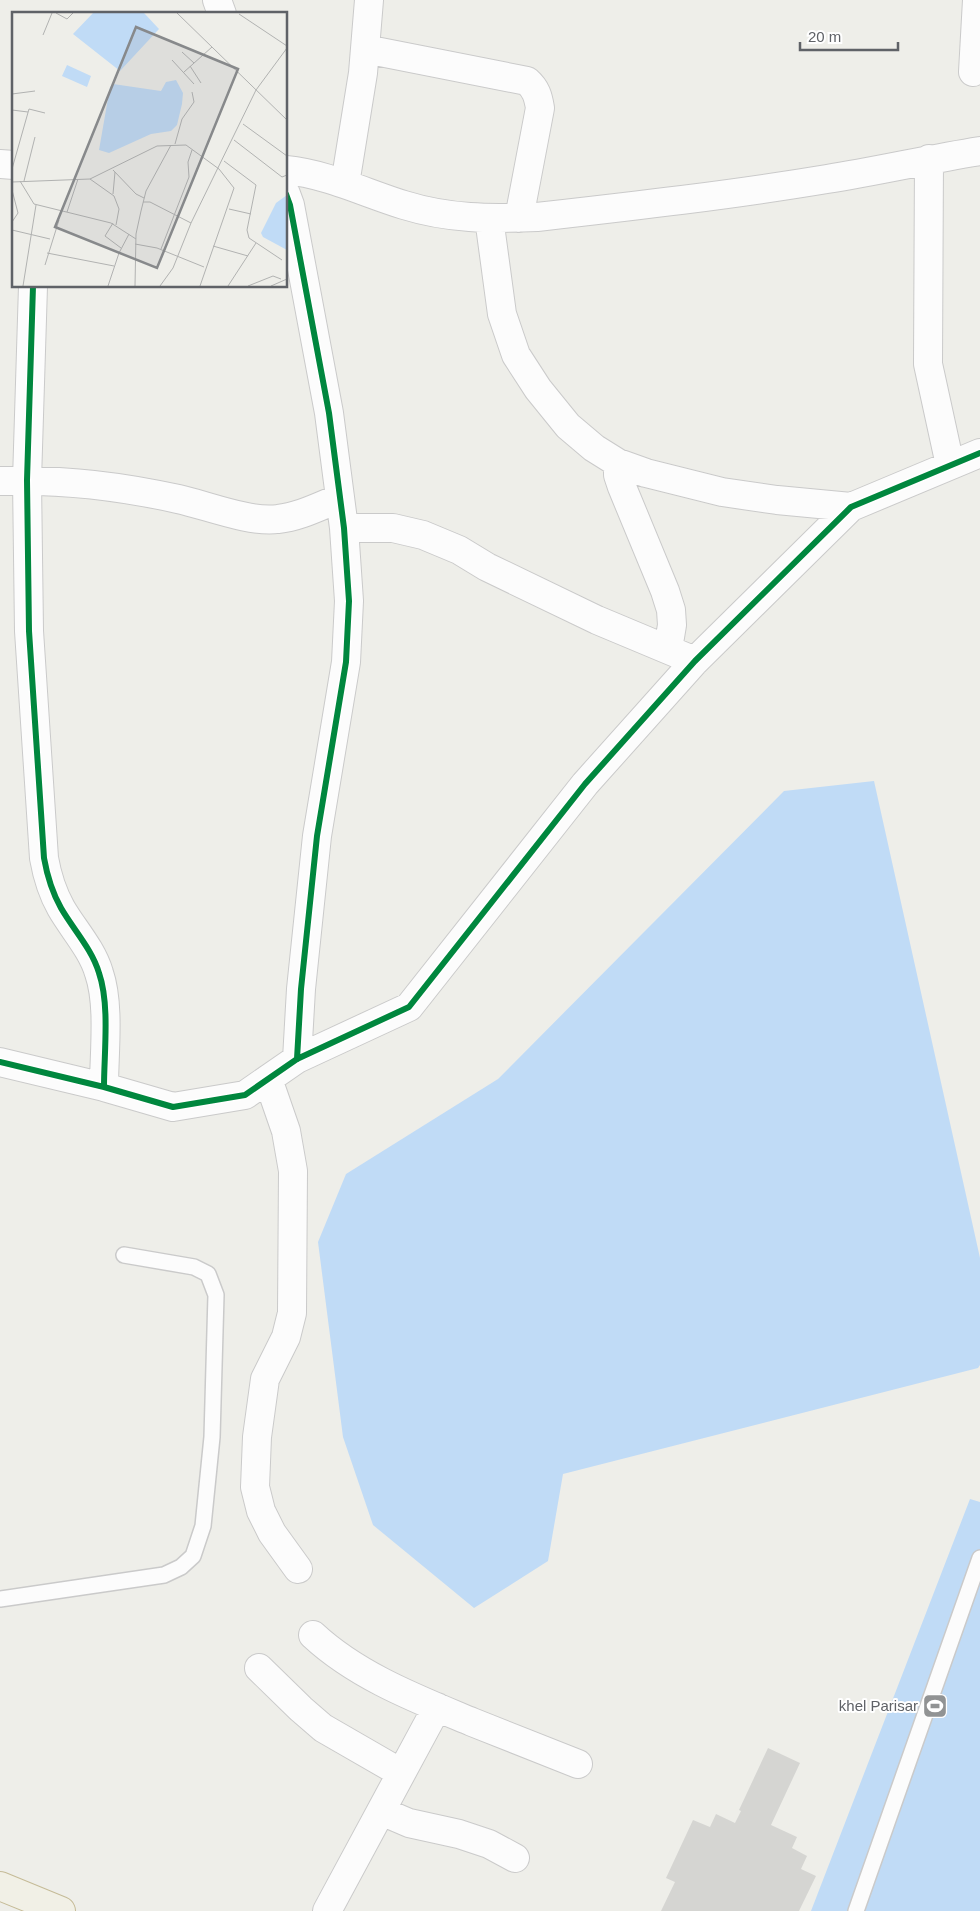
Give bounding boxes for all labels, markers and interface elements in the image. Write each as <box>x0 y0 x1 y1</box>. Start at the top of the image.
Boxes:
inset map <box>12 12 288 288</box>
scale bar <box>800 20 898 52</box>
text: 20 m <box>808 28 841 45</box>
sports icon: khel Parisar <box>922 1693 948 1719</box>
place label: khel Parisar <box>839 1697 918 1714</box>

